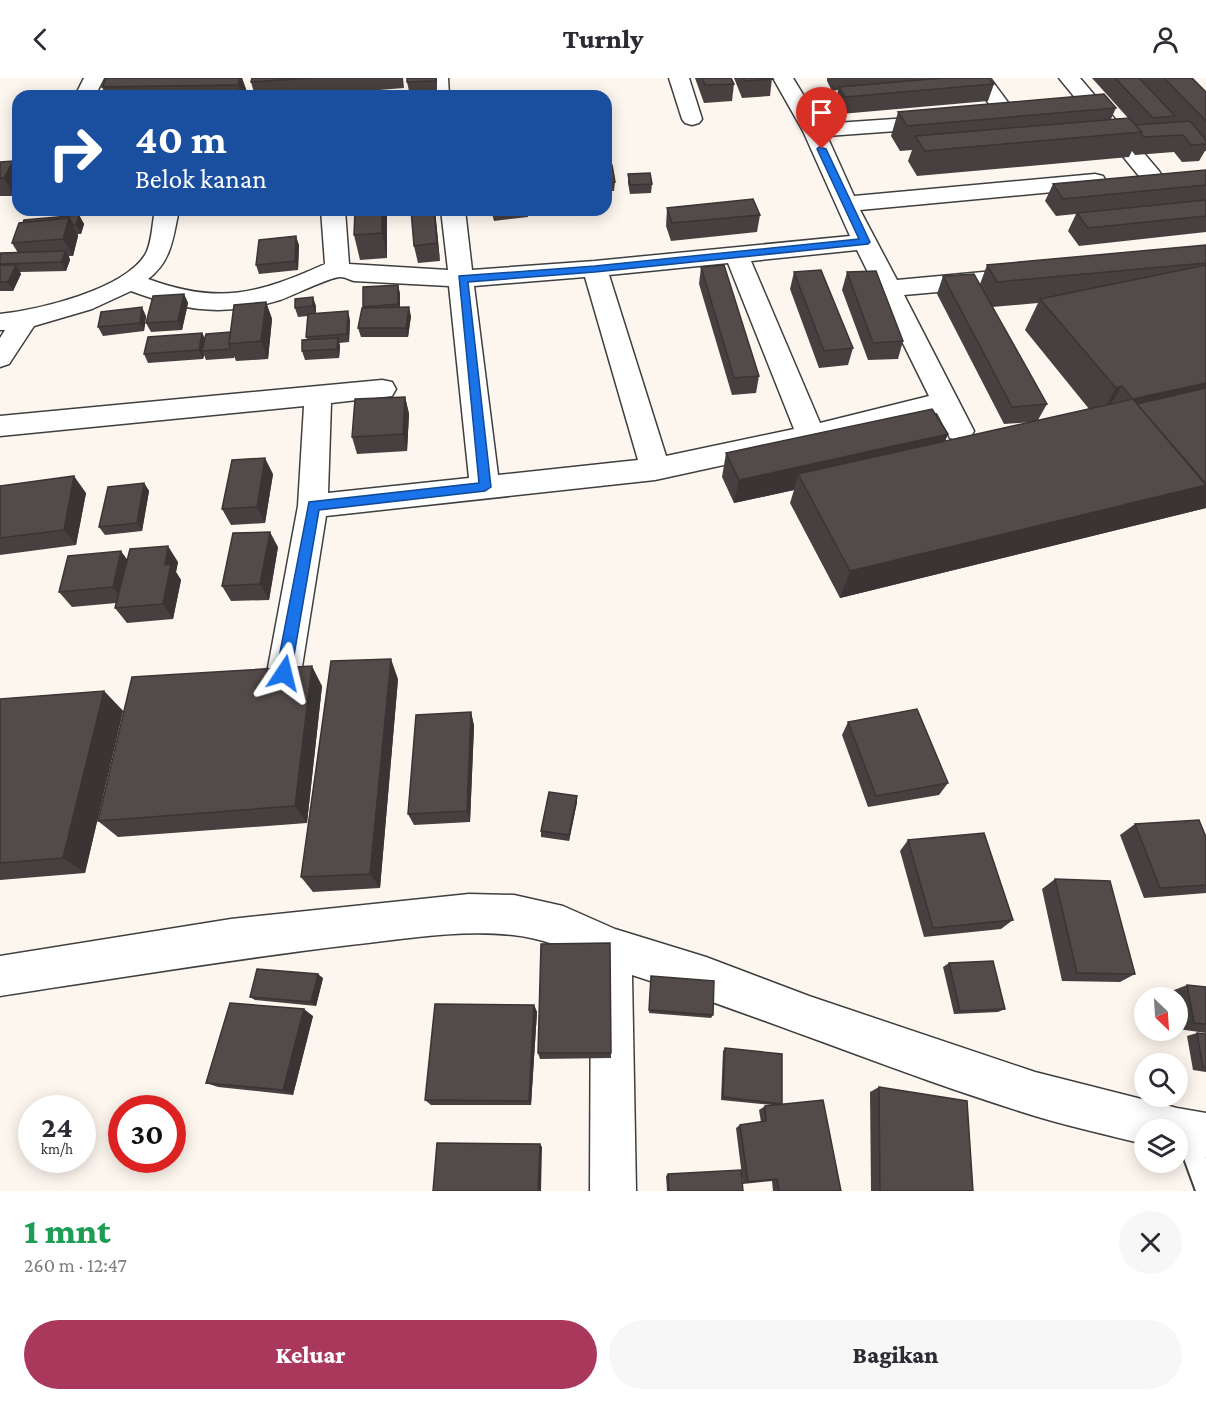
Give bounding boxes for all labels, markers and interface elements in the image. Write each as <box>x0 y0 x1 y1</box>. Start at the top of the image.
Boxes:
icon: back <box>24 23 57 56</box>
icon: person <box>1149 23 1182 56</box>
text: Turnly <box>562 24 644 54</box>
pin <box>796 87 847 149</box>
icon: arrive <box>805 96 838 129</box>
icon: right <box>36 114 114 192</box>
text: 40 m <box>135 115 227 162</box>
text: Belok kanan <box>135 164 267 194</box>
position arrow <box>252 641 316 705</box>
north arrow <box>1134 987 1188 1041</box>
map controls <box>1134 987 1188 1173</box>
button: search <box>1134 1053 1188 1107</box>
speed limit sign: 30 <box>108 1095 186 1173</box>
text: 24 <box>41 1110 73 1143</box>
button: layers <box>1134 1119 1188 1173</box>
text: km/h <box>41 1141 73 1157</box>
text: 1 mnt <box>24 1211 111 1251</box>
button: close <box>1119 1211 1182 1274</box>
text: 260 m · 12:47 <box>24 1254 127 1276</box>
button: Keluar <box>24 1320 597 1389</box>
button: Bagikan <box>609 1320 1182 1389</box>

